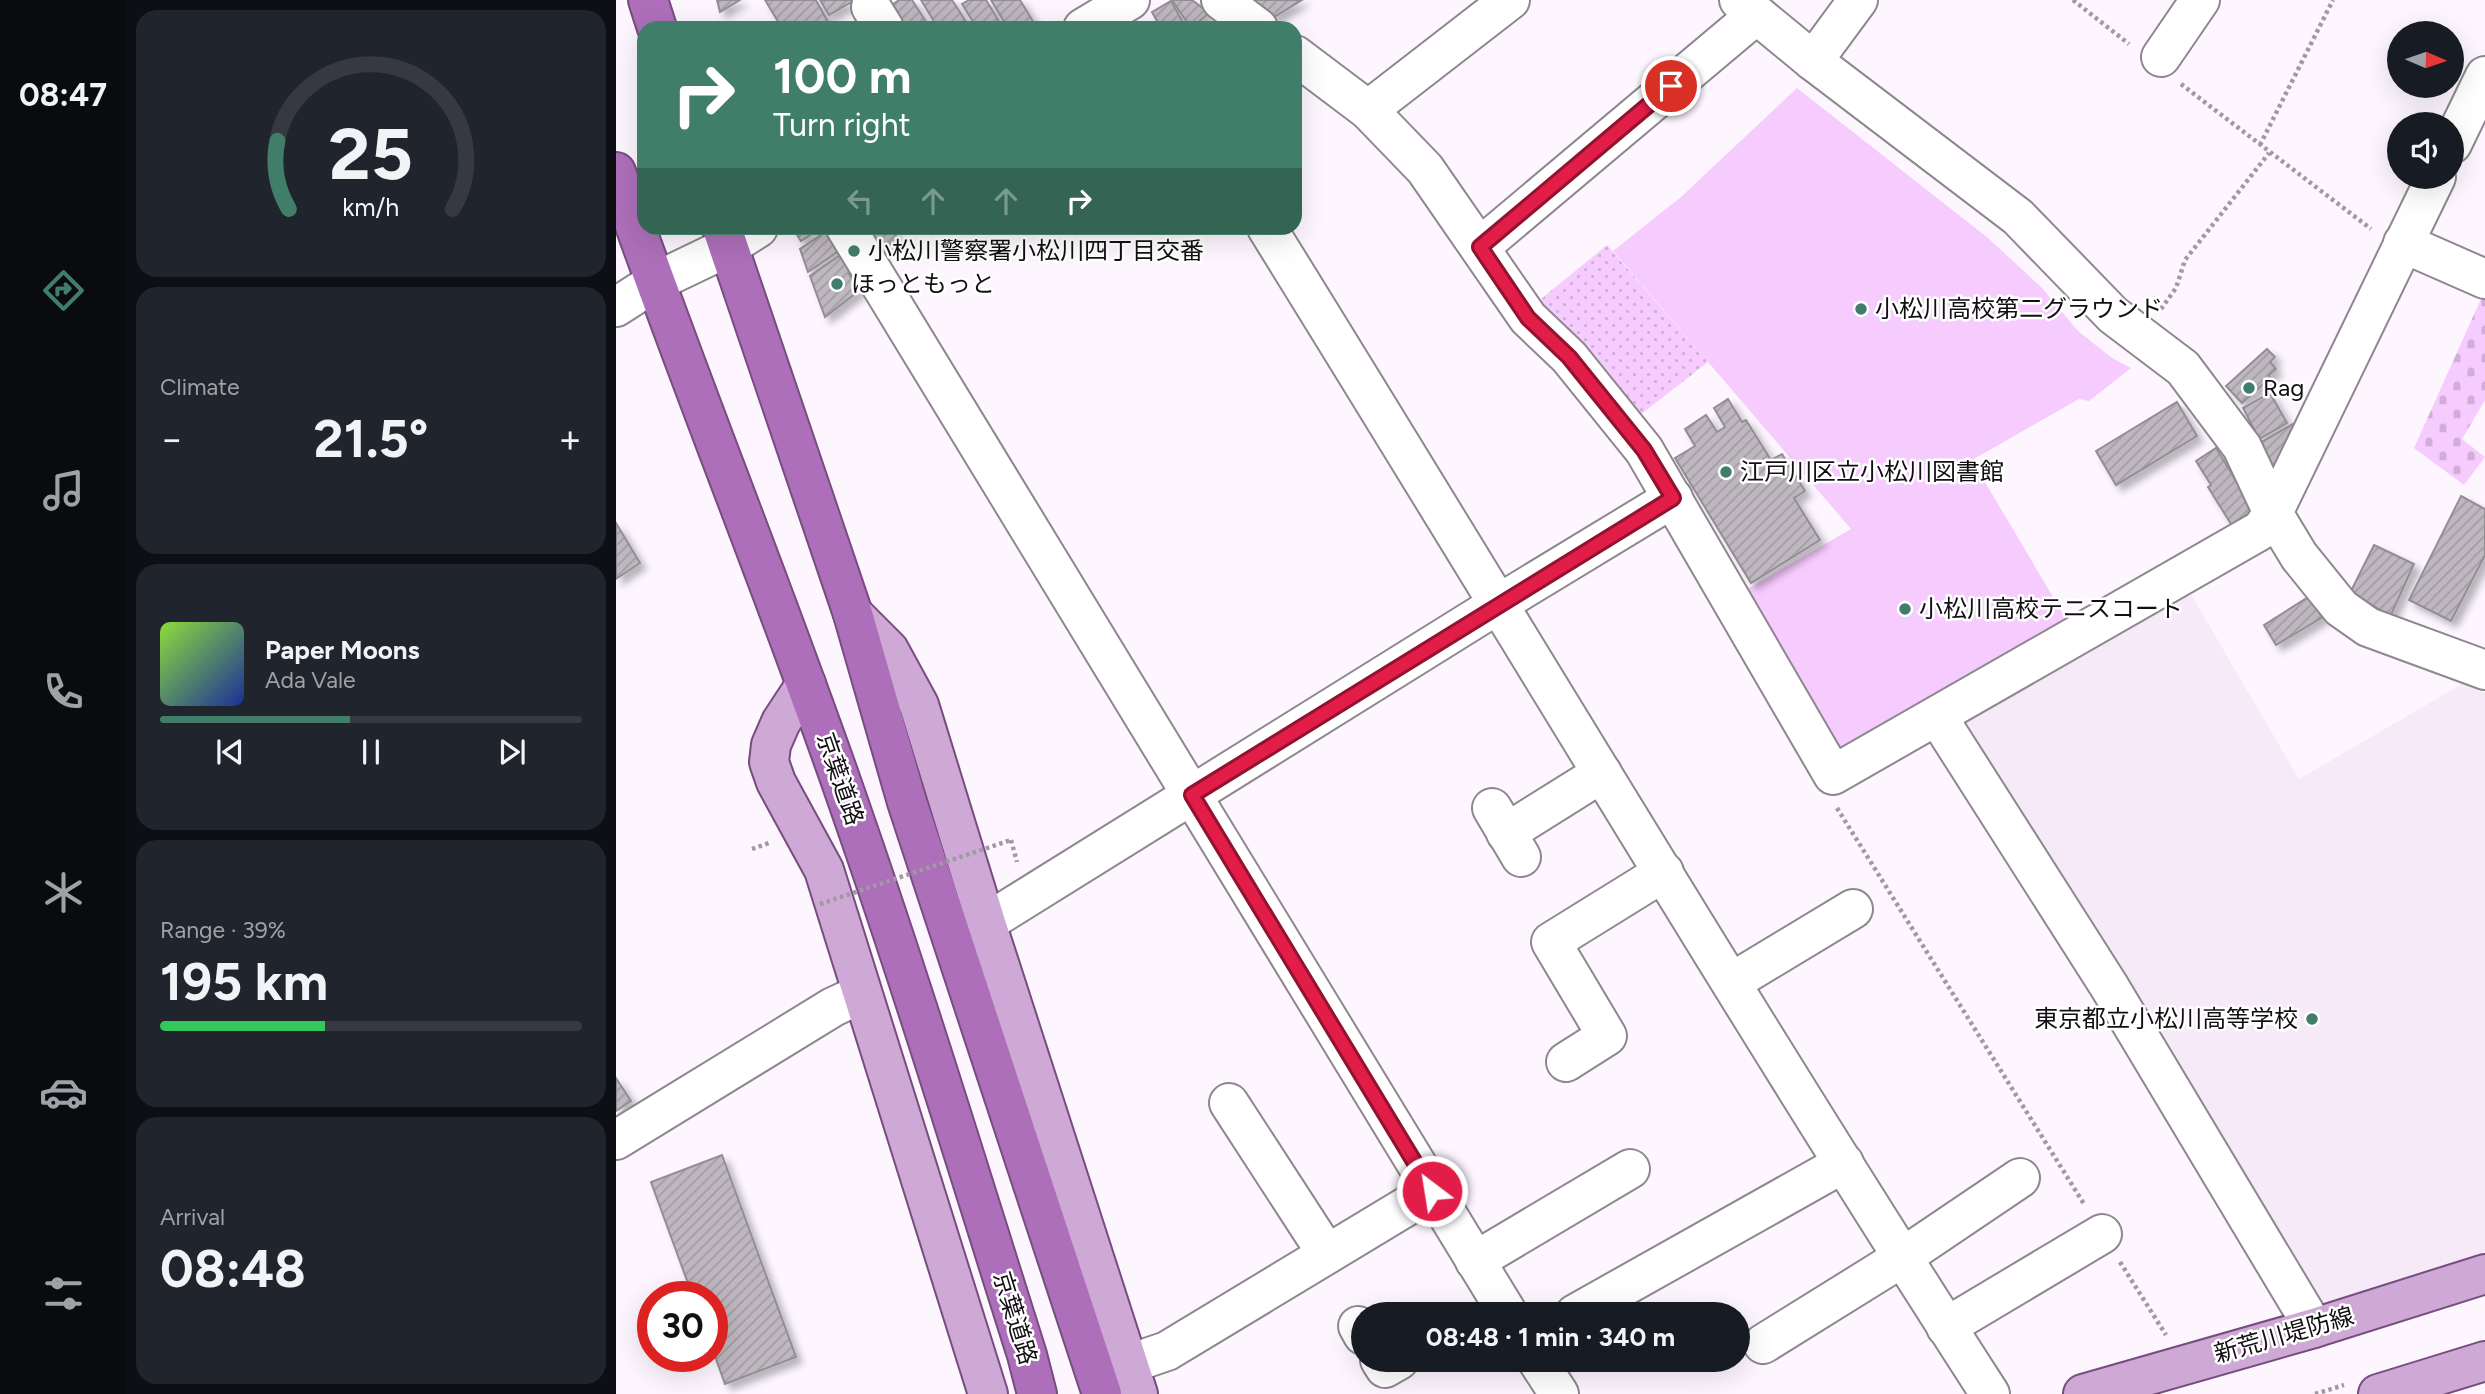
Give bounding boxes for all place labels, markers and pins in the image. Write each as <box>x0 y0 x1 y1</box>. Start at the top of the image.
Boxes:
pin <box>1641 56 1701 116</box>
place label: 小松川警察署小松川四丁目交番 <box>868 236 1204 265</box>
marker: 小松川警察署小松川四丁目交番 <box>846 243 862 259</box>
place label: ほっともっと <box>851 269 995 298</box>
marker: ほっともっと <box>829 276 845 292</box>
place label: 小松川高校第二グラウンド <box>1875 294 2163 323</box>
marker: 小松川高校第二グラウンド <box>1853 301 1869 317</box>
place label: Rag <box>2263 373 2304 402</box>
marker: Rag <box>2241 380 2257 396</box>
place label: 江戸川区立小松川図書館 <box>1740 457 2004 486</box>
marker: 江戸川区立小松川図書館 <box>1718 464 1734 480</box>
place label: 小松川高校テニスコート <box>1919 594 2183 623</box>
marker: 小松川高校テニスコート <box>1897 601 1913 617</box>
place label: 東京都立小松川高等学校 <box>2034 1004 2298 1033</box>
marker: 東京都立小松川高等学校 <box>2304 1011 2320 1027</box>

